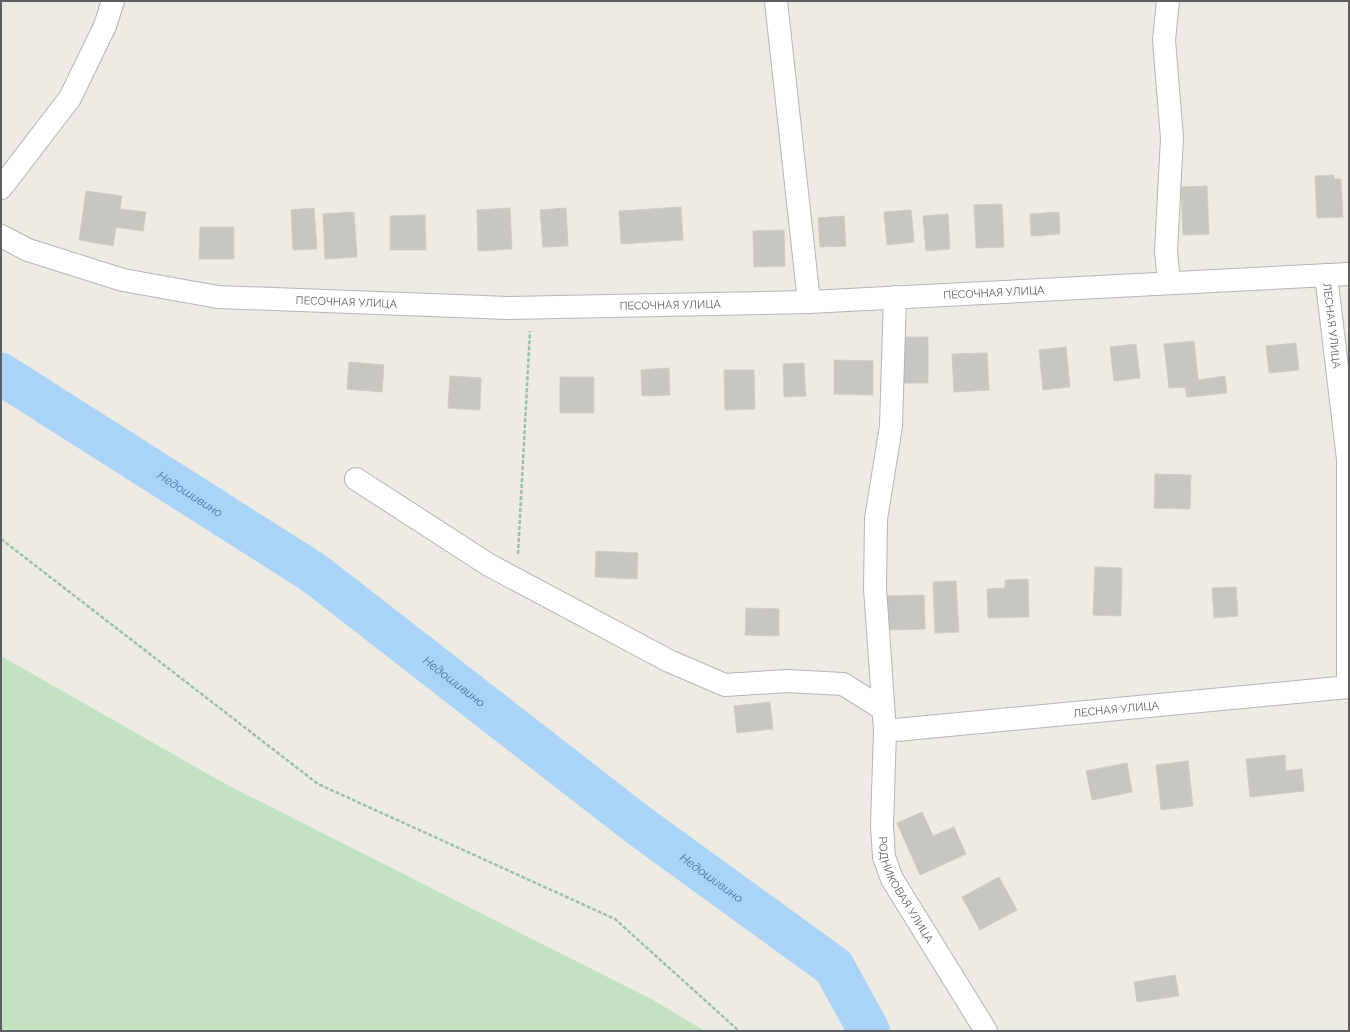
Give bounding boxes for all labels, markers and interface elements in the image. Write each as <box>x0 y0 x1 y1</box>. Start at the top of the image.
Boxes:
street label: ЛЕСНАЯ УЛИЦА <box>1320 282 1344 370</box>
street label: ПЕСОЧНАЯ УЛИЦА <box>943 283 1045 302</box>
street label: ПЕСОЧНАЯ УЛИЦА <box>296 293 398 310</box>
street label: ПЕСОЧНАЯ УЛИЦА <box>619 297 722 312</box>
water label: Недошивино <box>155 468 225 520</box>
water label: Недошивино <box>420 653 488 710</box>
street label: ЛЕСНАЯ УЛИЦА <box>1072 699 1160 720</box>
street label: РОДНИКОВАЯ УЛИЦА <box>876 836 937 946</box>
water label: Недошивино <box>677 850 746 906</box>

